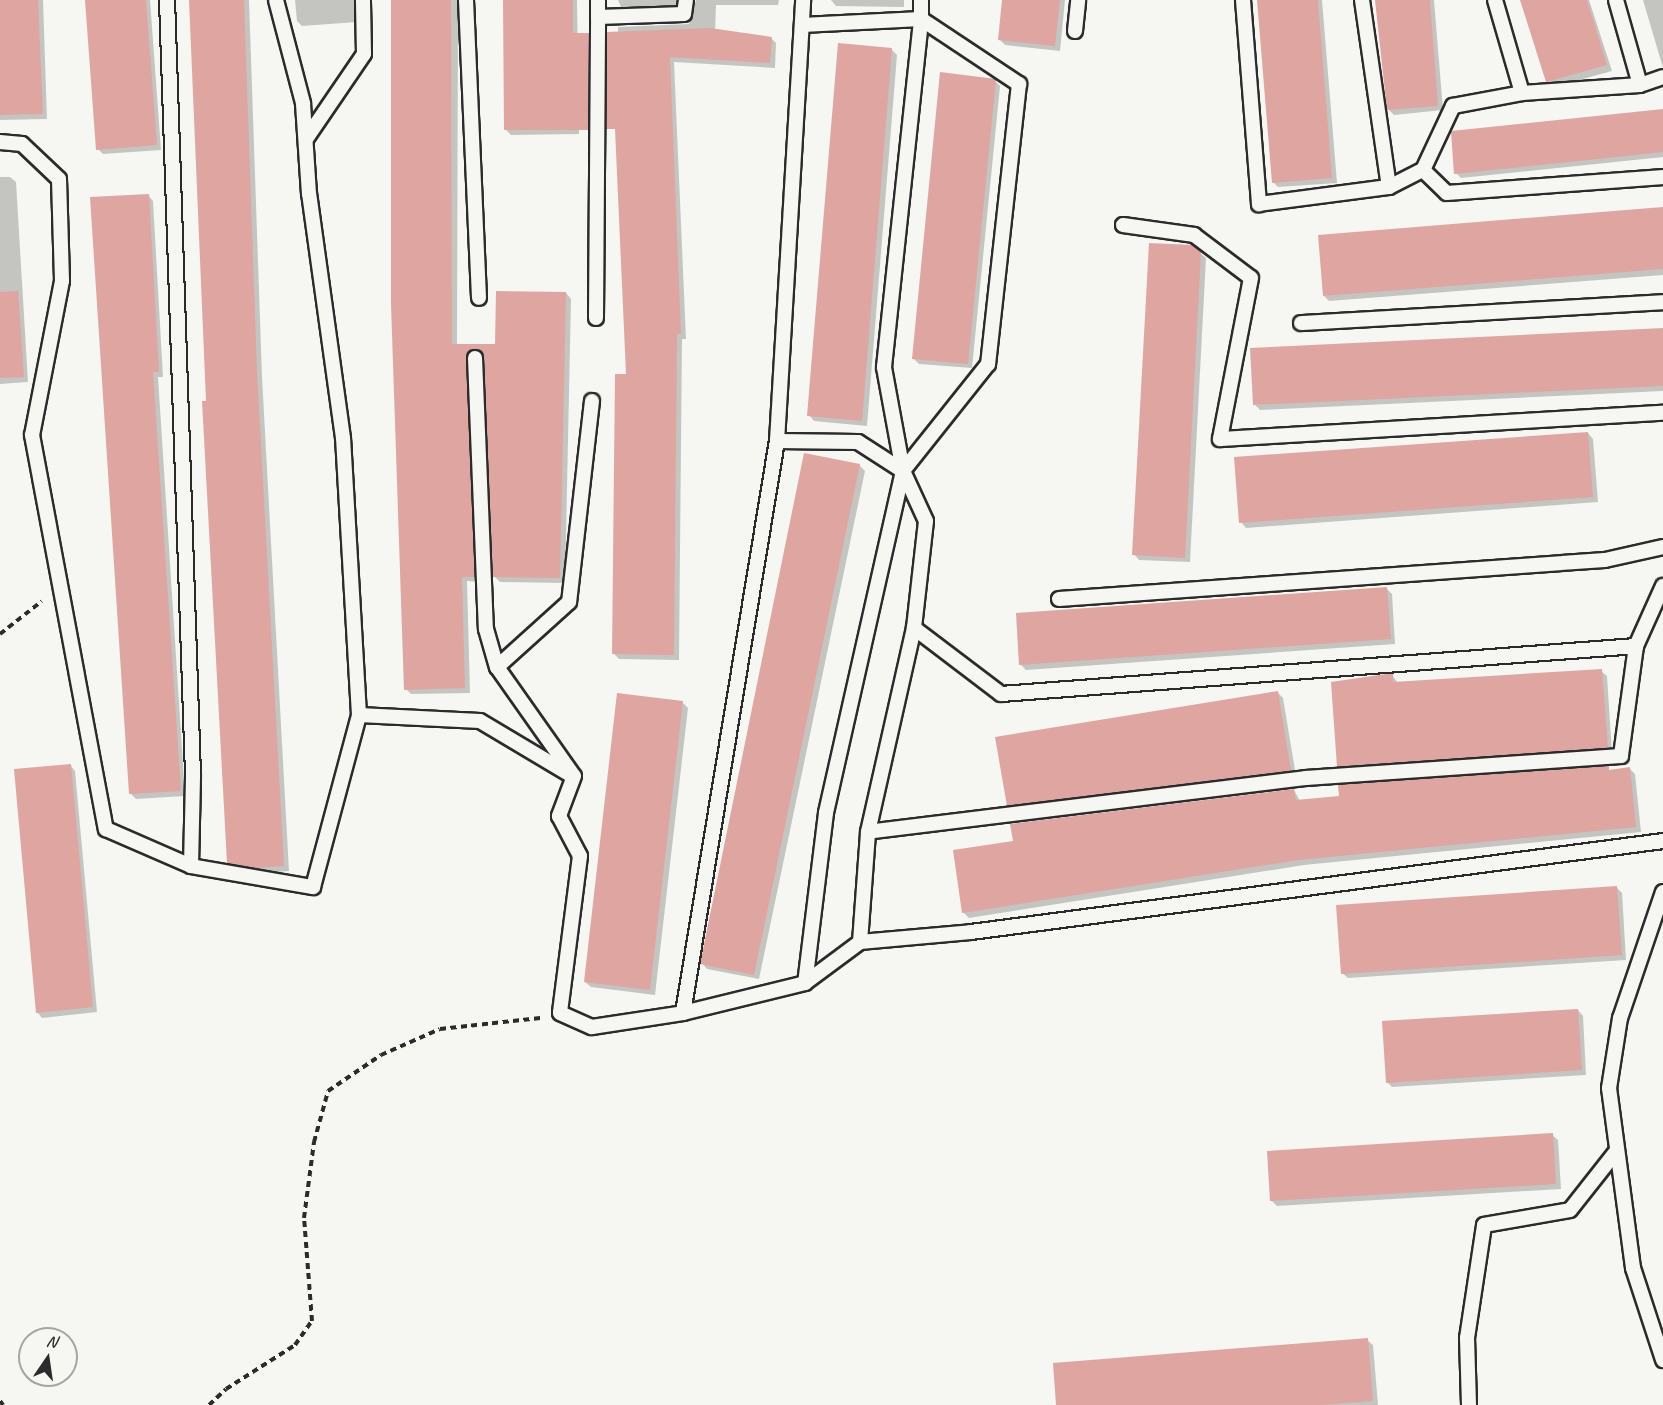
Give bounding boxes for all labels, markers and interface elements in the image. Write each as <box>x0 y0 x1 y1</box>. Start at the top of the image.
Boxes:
north arrow <box>18 1327 78 1387</box>
text: N <box>45 1331 59 1352</box>

